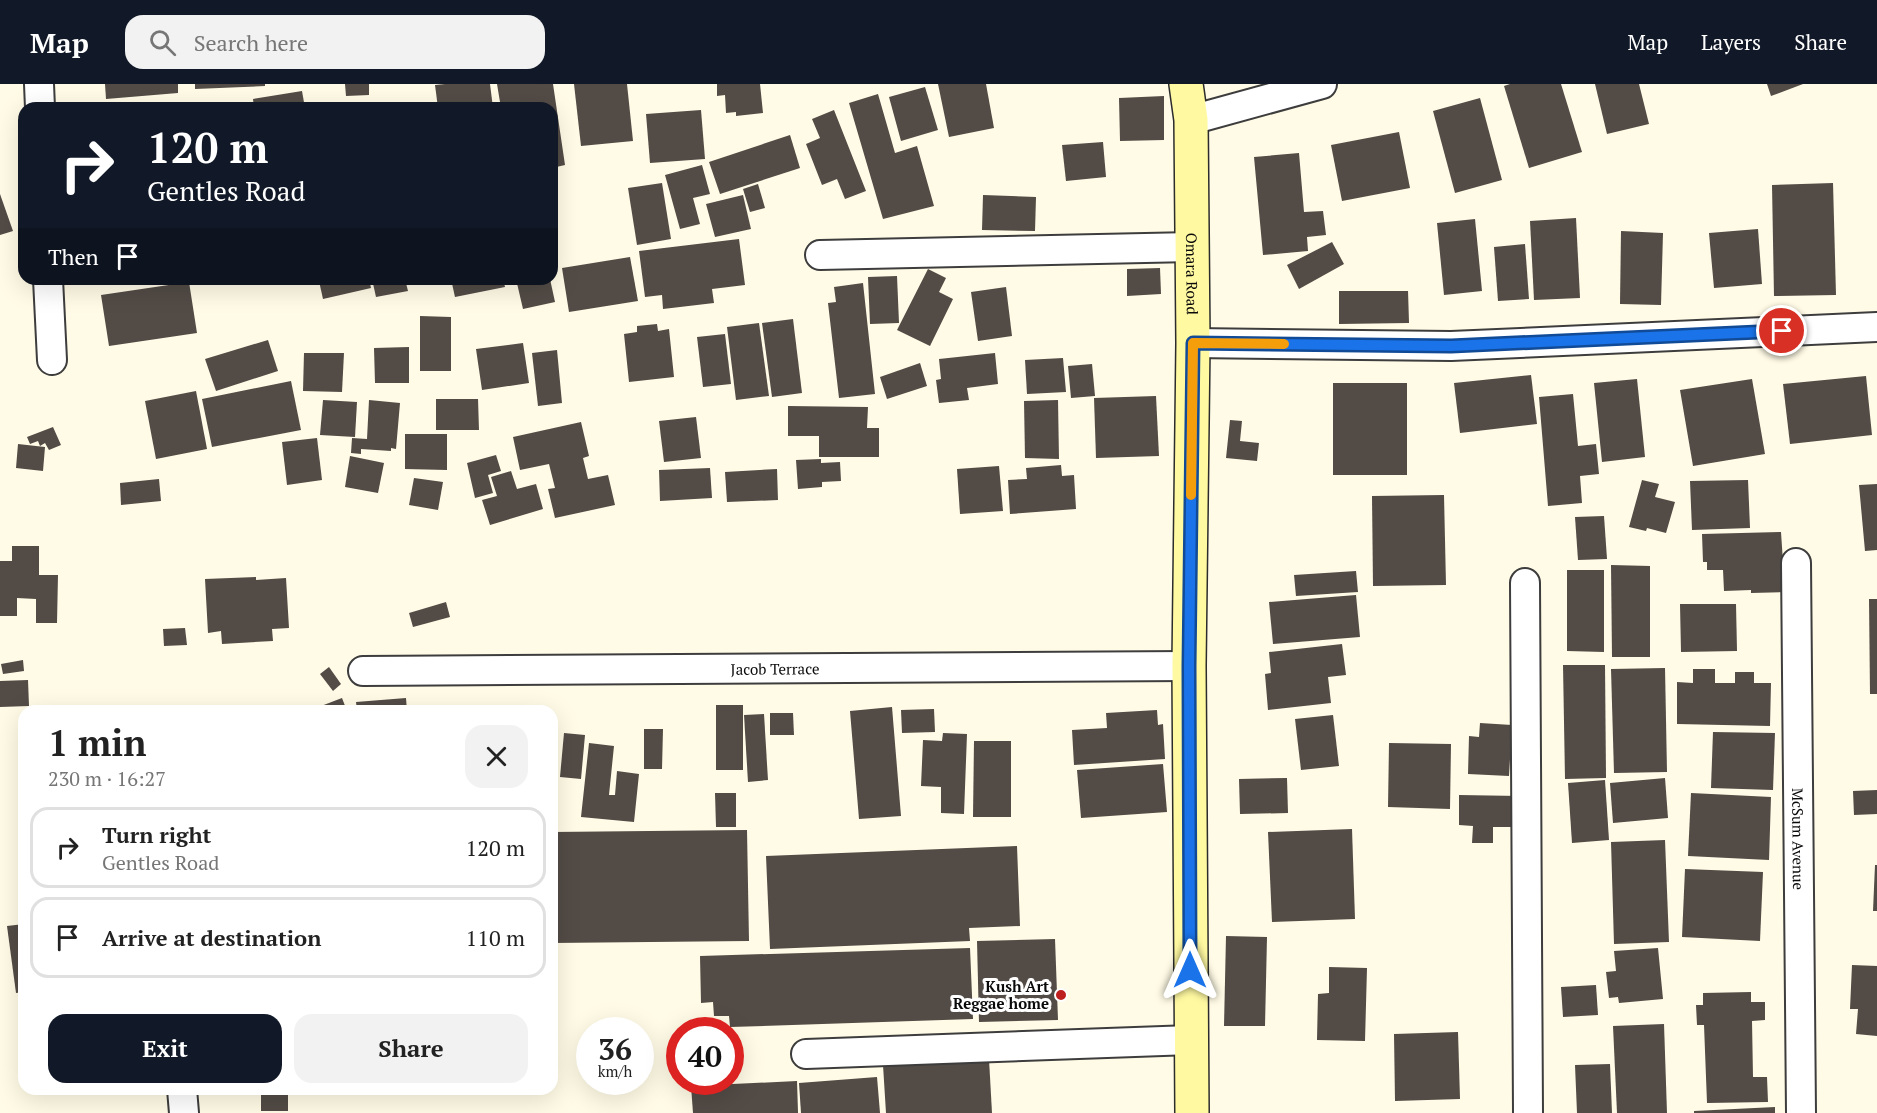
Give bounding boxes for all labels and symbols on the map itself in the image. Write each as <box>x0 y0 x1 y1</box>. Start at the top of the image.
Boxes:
street label: Omara Road <box>1182 232 1203 315</box>
pin <box>1756 305 1807 356</box>
street label: Jacob Terrace <box>731 658 819 679</box>
street label: McSum Avenue <box>1788 788 1809 890</box>
position arrow <box>1158 938 1222 1002</box>
place label: Kush Art Reggae home <box>953 976 1049 1013</box>
marker: Kush Art Reggae home <box>1054 988 1068 1002</box>
speed limit sign: 40 <box>666 1017 744 1095</box>

